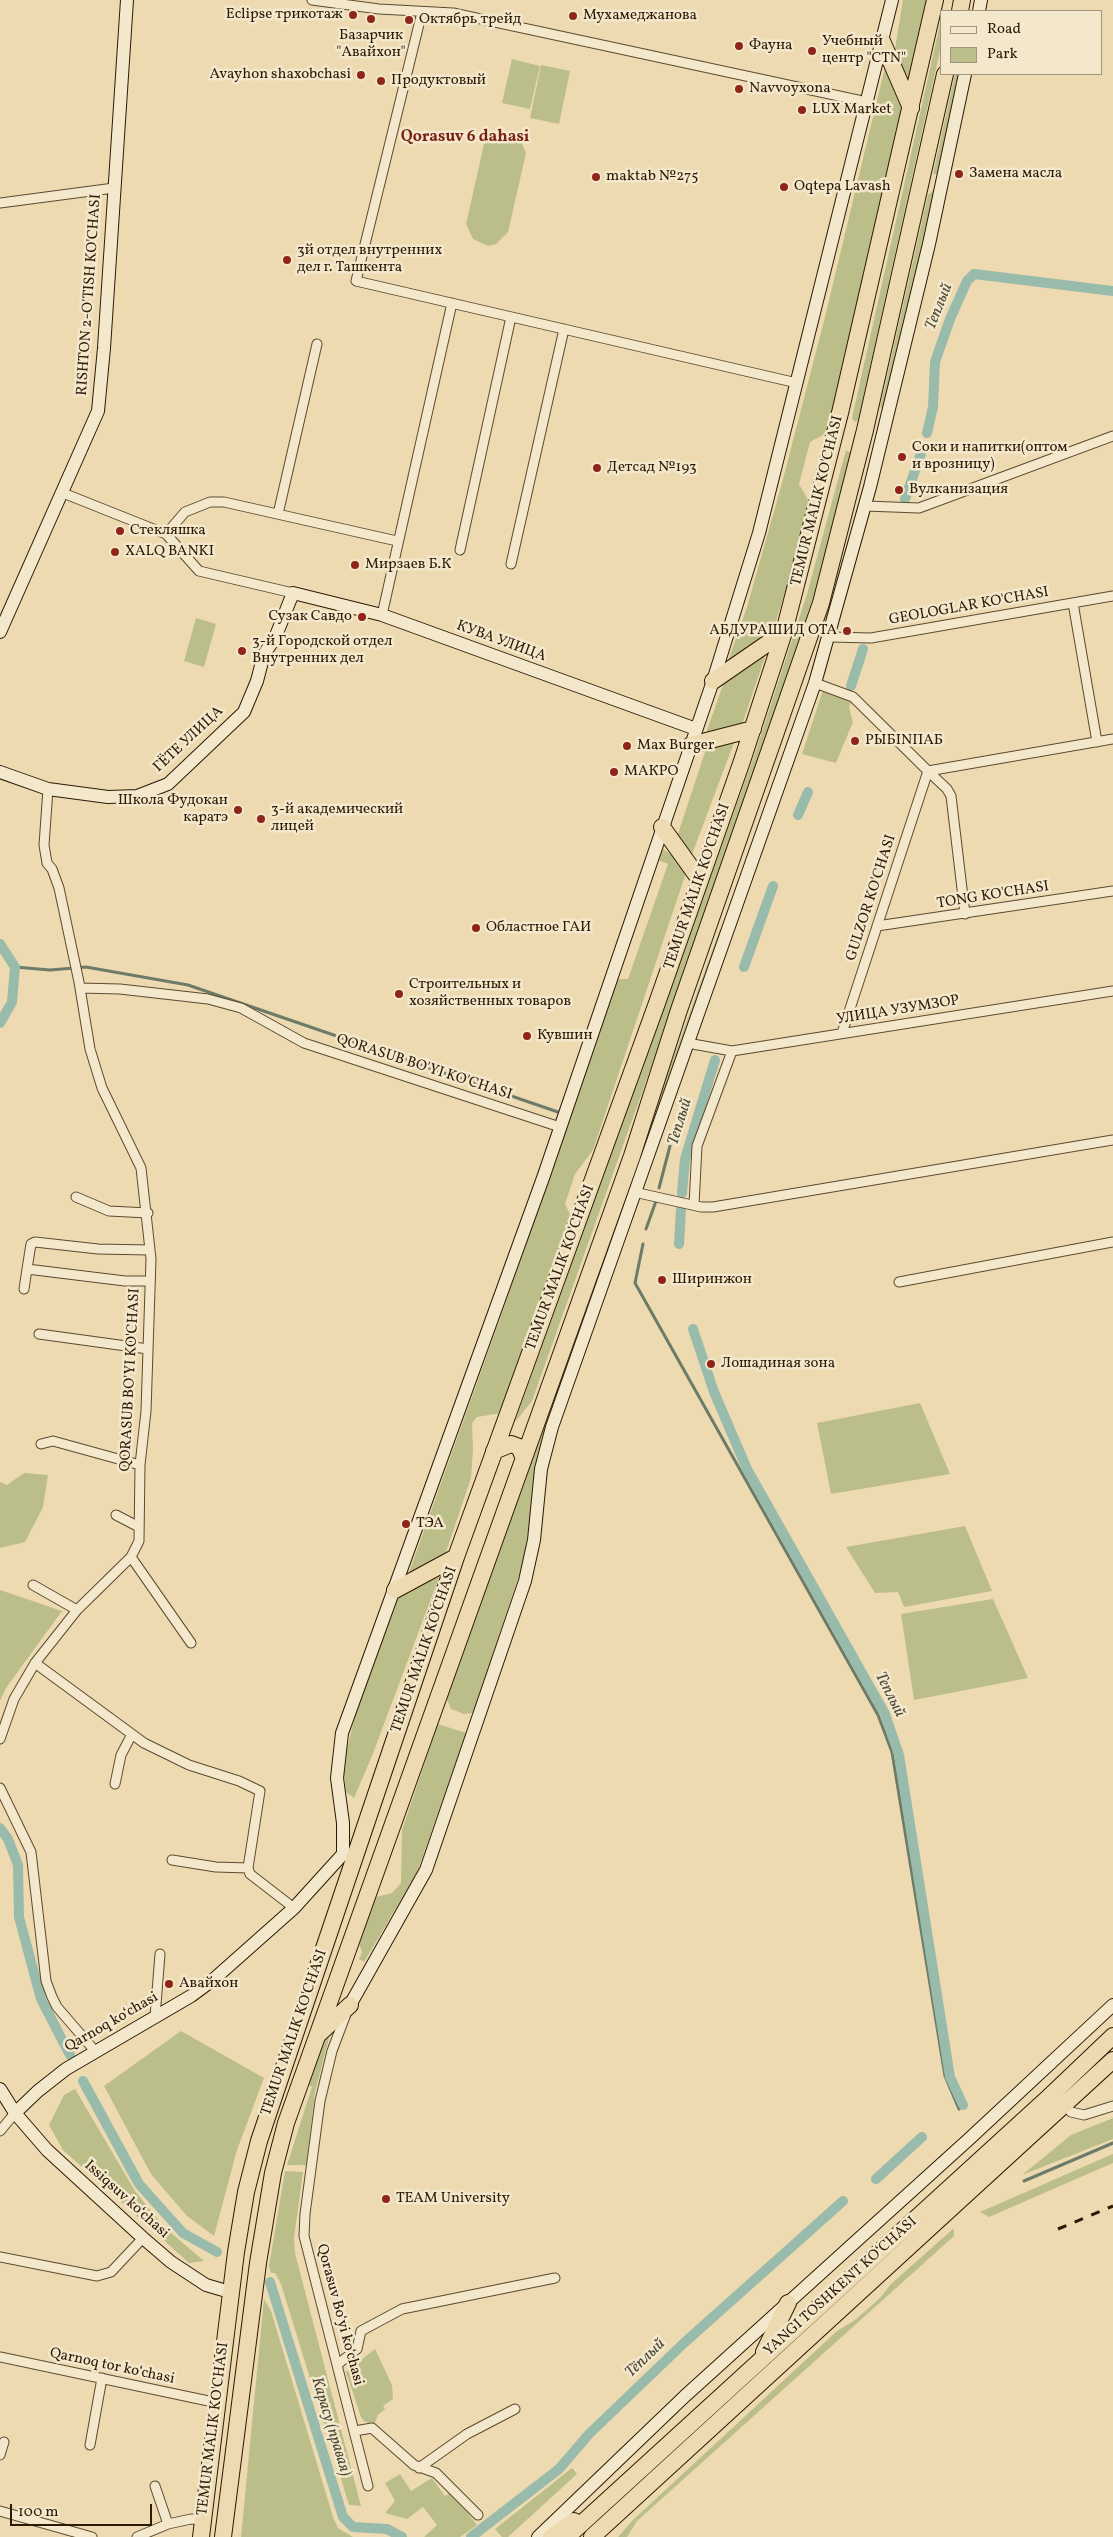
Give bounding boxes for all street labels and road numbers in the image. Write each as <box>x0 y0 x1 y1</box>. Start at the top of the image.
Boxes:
street label: RISHTON 2-O'TISH KO'CHASI <box>74 194 106 396</box>
street label: TEMUR MALIK KO'CHASI <box>788 414 848 588</box>
street label: GEOLOGLAR KO'CHASI <box>888 584 1050 630</box>
street label: КУВА УЛИЦА <box>454 617 548 667</box>
street label: ГЁТЕ УЛИЦА <box>150 703 228 777</box>
street label: TEMUR MALIK KO'CHASI <box>661 801 735 973</box>
street label: GULZOR KO'CHASI <box>843 833 901 963</box>
street label: TONG KO'CHASI <box>936 878 1050 914</box>
street label: УЛИЦА УЗУМЗОР <box>835 992 961 1030</box>
street label: QORASUB BO'YI KO'CHASI <box>334 1031 514 1105</box>
street label: TEMUR MALIK KO'CHASI <box>523 1183 599 1353</box>
street label: QORASUB BO'YI KO'CHASI <box>117 1288 145 1472</box>
street label: TEMUR MALIK KO'CHASI <box>388 1564 462 1736</box>
street label: TEMUR MALIK KO'CHASI <box>258 1947 332 2119</box>
street label: Qarnoq koʻchasi <box>62 1989 162 2057</box>
street label: Issiqsuv koʻchasi <box>80 2157 172 2243</box>
street label: YANGI TOSHKENT KO‘CHASI <box>761 2213 921 2361</box>
street label: Qorasuv Bo‘yi koʻchasi <box>311 2242 367 2388</box>
street label: TEMUR MALIK KO'CHASI <box>194 2341 234 2517</box>
street label: Qarnoq tor koʻchasi <box>48 2345 176 2389</box>

